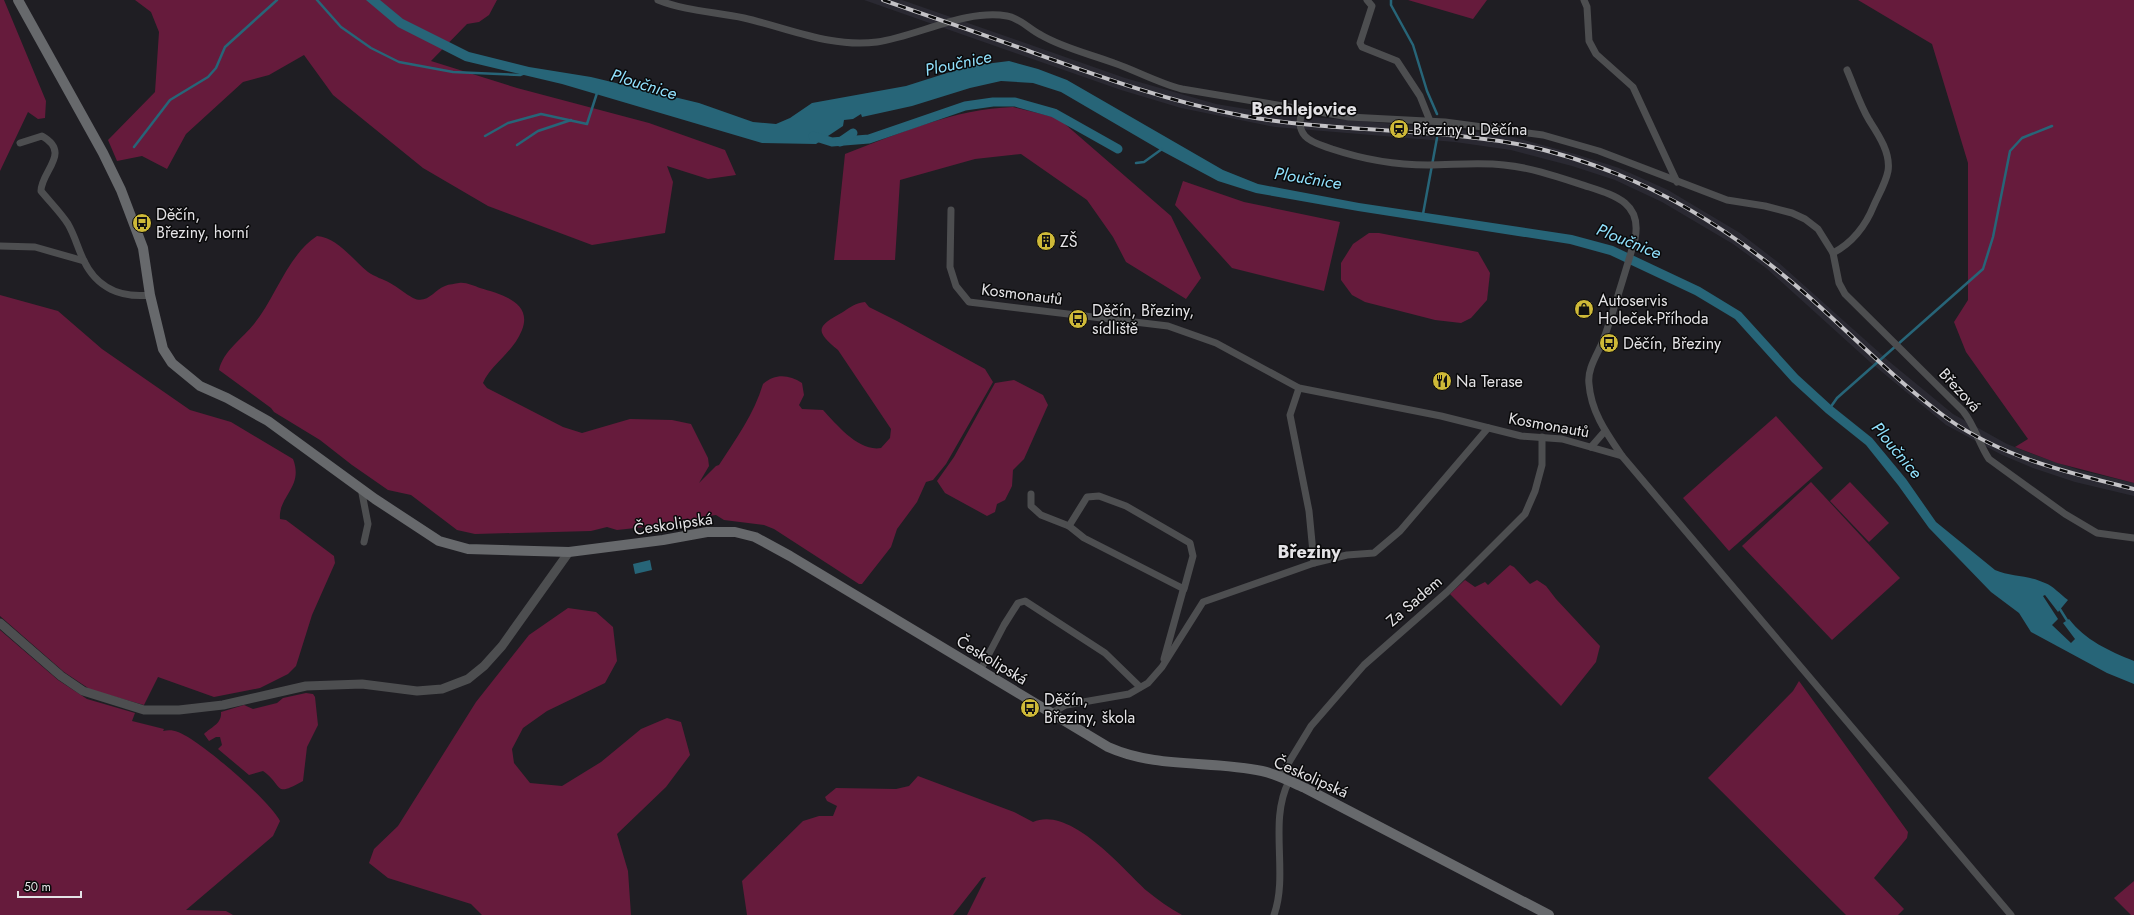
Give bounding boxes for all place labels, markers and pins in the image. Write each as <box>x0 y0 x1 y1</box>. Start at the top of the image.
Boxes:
station icon: Březiny u Děčína <box>1388 118 1410 140</box>
place label: Březiny u Děčína <box>1413 118 1527 141</box>
place label: Děčín, Březiny, horní <box>156 203 250 244</box>
bus stop icon: Děčín, Březiny, horní <box>131 212 153 234</box>
building icon: ZŠ <box>1035 230 1057 252</box>
place label: ZŠ <box>1060 230 1078 253</box>
place label: Autoservis Holeček-Příhoda <box>1598 289 1708 330</box>
shop icon: Autoservis Holeček-Příhoda <box>1573 298 1595 320</box>
place label: Děčín, Březiny, sídliště <box>1092 299 1194 340</box>
bus stop icon: Děčín, Březiny, sídliště <box>1067 308 1089 330</box>
bus stop icon: Děčín, Březiny <box>1598 332 1620 354</box>
place label: Děčín, Březiny <box>1623 332 1722 355</box>
restaurant icon: Na Terase <box>1431 370 1453 392</box>
place label: Na Terase <box>1456 370 1523 393</box>
place label: Děčín, Březiny, škola <box>1044 688 1135 729</box>
bus stop icon: Děčín, Březiny, škola <box>1019 697 1041 719</box>

